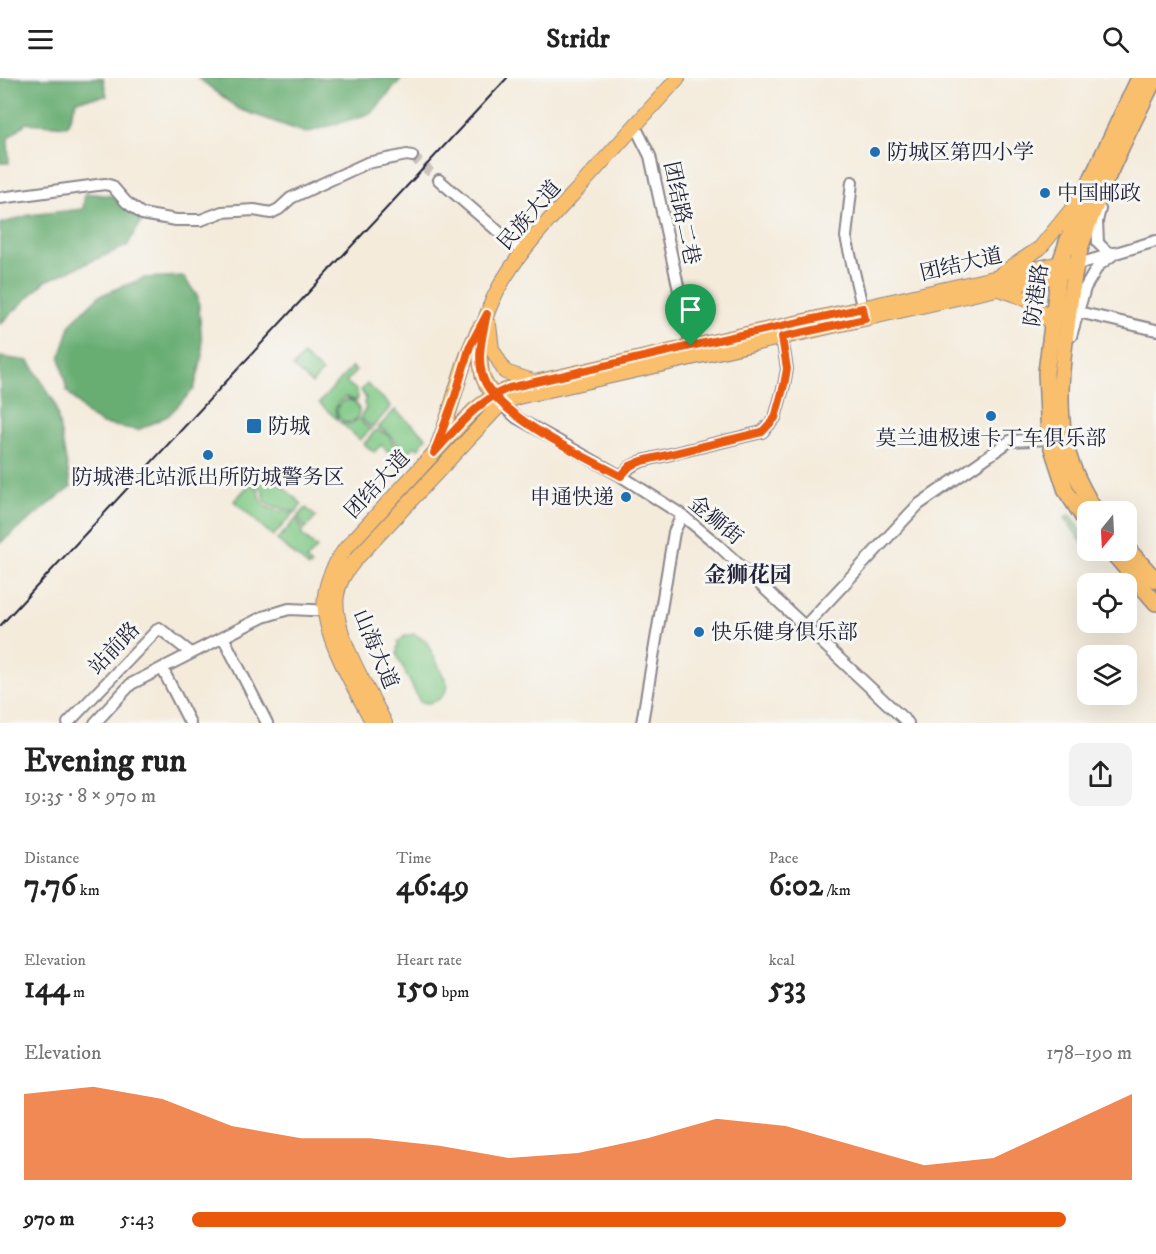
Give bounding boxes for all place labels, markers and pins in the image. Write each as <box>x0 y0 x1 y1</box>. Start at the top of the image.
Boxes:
place label: 防城区第四小学 <box>887 140 1034 166</box>
marker: 防城区第四小学 <box>868 145 882 159</box>
place label: 中国邮政 <box>1057 181 1141 207</box>
marker: 中国邮政 <box>1038 186 1052 200</box>
pin <box>665 284 716 346</box>
marker: 莫兰迪极速卡丁车俱乐部 <box>984 409 998 423</box>
place label: 防城 <box>268 414 310 440</box>
marker: 防城 <box>245 417 263 435</box>
place label: 莫兰迪极速卡丁车俱乐部 <box>876 426 1107 452</box>
marker: 防城港北站派出所防城警务区 <box>201 448 215 462</box>
place label: 防城港北站派出所防城警务区 <box>72 465 345 491</box>
place label: 申通快递 <box>530 485 614 511</box>
marker: 申通快递 <box>619 490 633 504</box>
place label: 快乐健身俱乐部 <box>711 620 858 646</box>
marker: 快乐健身俱乐部 <box>692 625 706 639</box>

